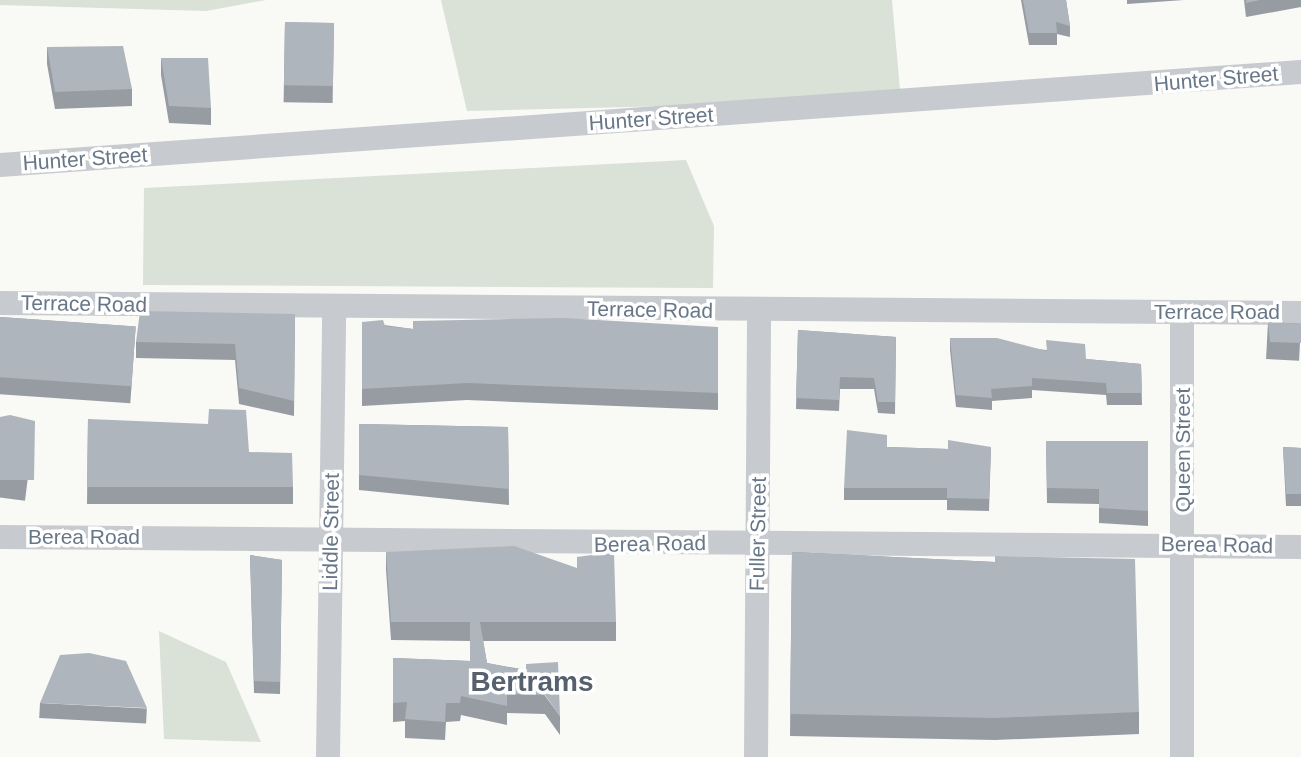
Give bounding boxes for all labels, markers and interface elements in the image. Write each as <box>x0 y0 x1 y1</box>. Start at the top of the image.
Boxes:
street label: Hunter Street <box>1153 61 1279 97</box>
street label: Hunter Street <box>588 102 714 136</box>
street label: Hunter Street <box>22 142 148 176</box>
street label: Terrace Road <box>21 290 147 318</box>
street label: Terrace Road <box>587 296 713 324</box>
street label: Terrace Road <box>1154 299 1280 325</box>
street label: Queen Street <box>1170 388 1196 512</box>
street label: Liddle Street <box>317 473 345 591</box>
street label: Fuller Street <box>744 477 772 591</box>
street label: Berea Road <box>28 524 140 550</box>
street label: Berea Road <box>594 530 706 558</box>
street label: Berea Road <box>1161 531 1273 559</box>
district label: Bertrams <box>471 665 593 699</box>

